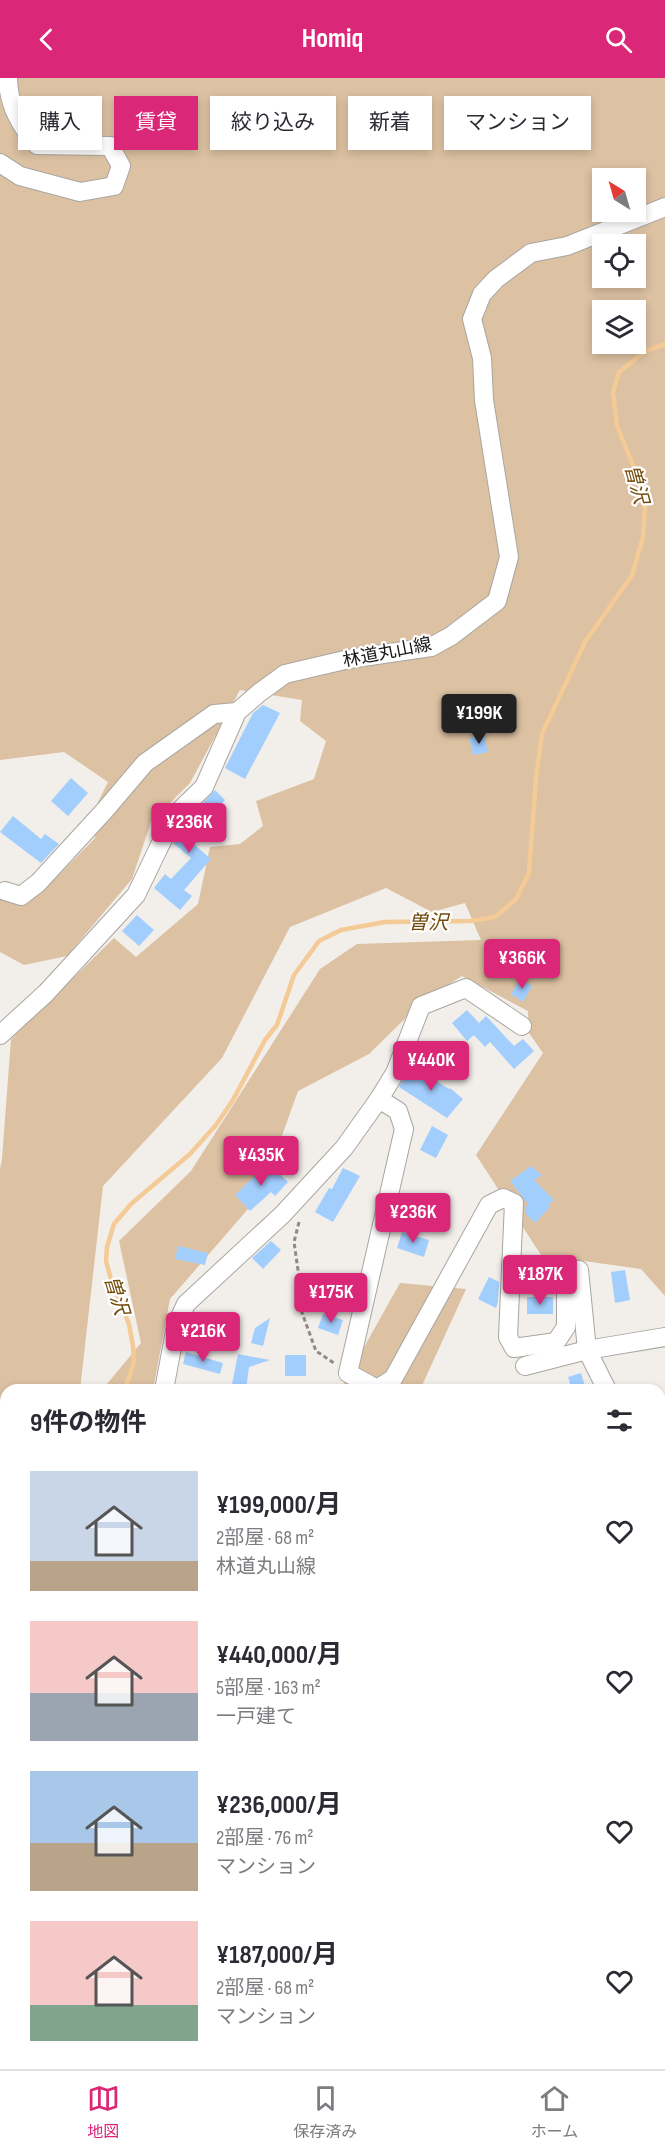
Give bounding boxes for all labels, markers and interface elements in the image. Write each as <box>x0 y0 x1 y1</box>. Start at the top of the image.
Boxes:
icon: back <box>30 23 63 56</box>
text: Homiq <box>302 23 363 55</box>
icon: search <box>602 23 635 56</box>
chip: 購入 <box>18 96 102 150</box>
chip: 賃貸 <box>114 96 198 150</box>
chip: 絞り込み <box>210 96 336 150</box>
chip: 新着 <box>348 96 432 150</box>
chip: マンション <box>444 96 591 150</box>
north arrow <box>592 168 646 222</box>
map controls <box>592 168 646 354</box>
button: locate <box>592 234 646 288</box>
button: layers <box>592 300 646 354</box>
water label: 曽沢 <box>619 462 654 510</box>
street label: 林道丸山線 <box>341 634 433 671</box>
pin: ¥199K <box>437 694 521 745</box>
text: ¥199K <box>456 701 502 725</box>
pin: ¥236K <box>147 803 231 854</box>
text: ¥236K <box>165 810 213 834</box>
water label: 曽沢 <box>408 911 451 935</box>
pin: ¥366K <box>480 939 564 990</box>
text: ¥366K <box>498 946 546 970</box>
pin: ¥440K <box>389 1041 473 1092</box>
text: ¥440K <box>407 1048 455 1072</box>
pin: ¥435K <box>219 1136 303 1187</box>
text: ¥435K <box>238 1143 284 1167</box>
pin: ¥236K <box>371 1193 455 1244</box>
text: ¥236K <box>389 1200 437 1224</box>
pin: ¥187K <box>498 1255 582 1306</box>
text: ¥187K <box>517 1262 563 1286</box>
water label: 曽沢 <box>99 1273 134 1321</box>
pin: ¥175K <box>289 1273 373 1324</box>
text: ¥175K <box>308 1280 354 1304</box>
pin: ¥216K <box>161 1312 245 1363</box>
text: ¥216K <box>180 1319 226 1343</box>
icon: filters <box>603 1404 636 1437</box>
text: 9件の物件 <box>30 1408 146 1439</box>
text: ¥199,000/月 <box>216 1490 341 1521</box>
icon: home <box>78 1495 150 1567</box>
icon: heart <box>603 1515 636 1548</box>
text: 2部屋 · 68 m² <box>216 1526 314 1550</box>
text: 林道丸山線 <box>216 1555 316 1579</box>
text: ¥440,000/月 <box>216 1640 343 1671</box>
icon: home <box>78 1645 150 1717</box>
icon: heart <box>603 1665 636 1698</box>
text: 5部屋 · 163 m² <box>216 1676 321 1700</box>
text: 一戸建て <box>216 1705 296 1729</box>
text: ¥236,000/月 <box>216 1790 342 1821</box>
icon: home <box>78 1795 150 1867</box>
icon: heart <box>603 1815 636 1848</box>
text: 2部屋 · 76 m² <box>216 1826 314 1850</box>
text: マンション <box>216 1855 316 1879</box>
text: ¥187,000/月 <box>216 1940 338 1971</box>
icon: home <box>78 1945 150 2017</box>
icon: heart <box>603 1965 636 1998</box>
text: 2部屋 · 68 m² <box>216 1976 314 2000</box>
text: マンション <box>216 2005 316 2029</box>
tab: 地図 <box>87 2082 120 2142</box>
tab: 保存済み <box>293 2082 357 2142</box>
tab: ホーム <box>531 2082 578 2142</box>

